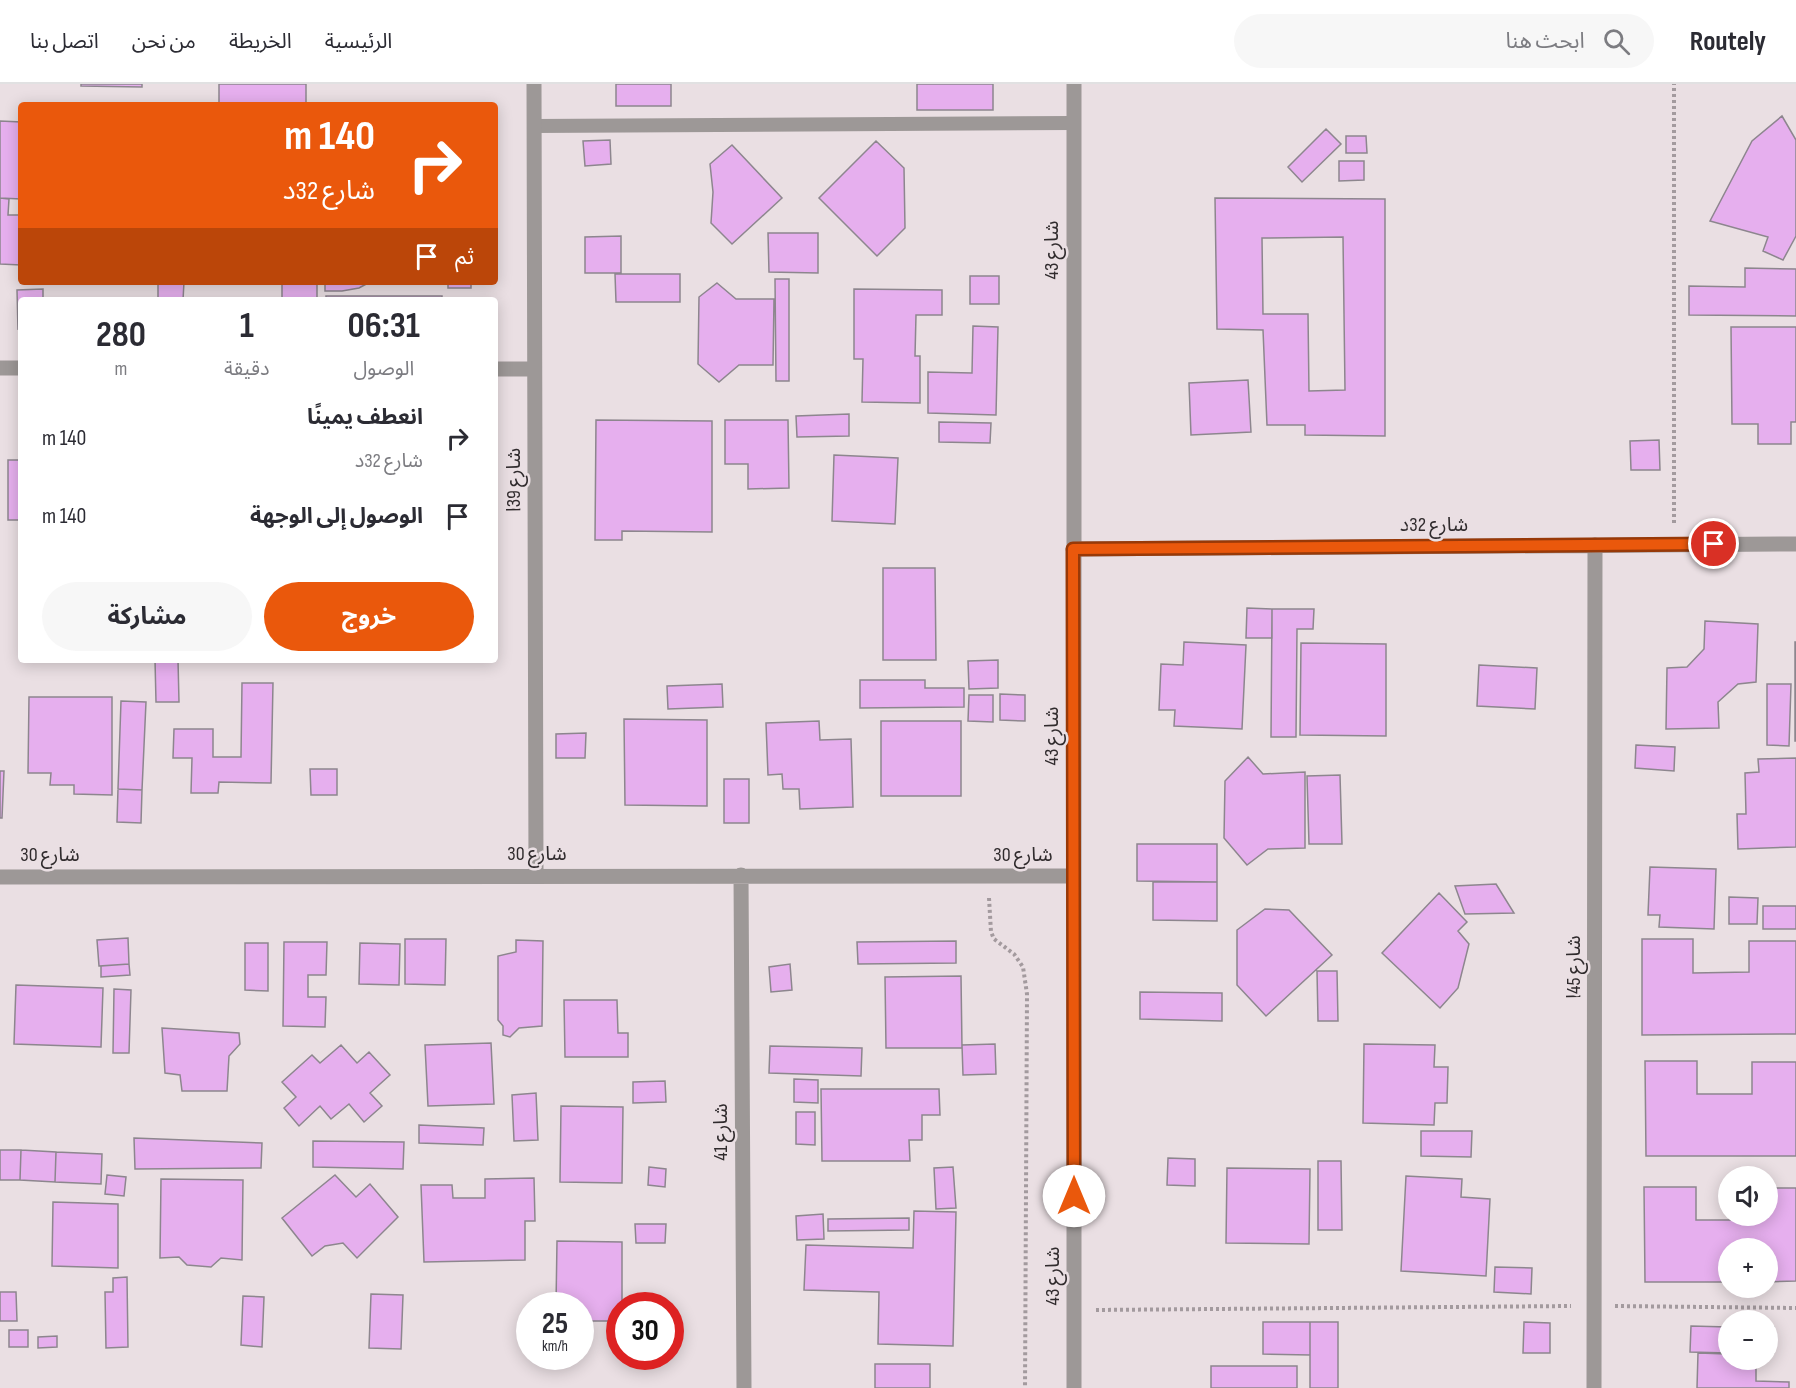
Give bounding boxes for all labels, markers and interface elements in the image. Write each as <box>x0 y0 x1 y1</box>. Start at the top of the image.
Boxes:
search box <box>1234 14 1654 68</box>
icon: search <box>1600 25 1633 58</box>
text: Routely <box>1690 25 1766 58</box>
text: ابحث هنا <box>1505 28 1585 55</box>
text: اتصل بنا <box>30 29 99 54</box>
text: من نحن <box>132 29 196 54</box>
text: الخريطة <box>229 29 292 54</box>
text: الرئيسية <box>325 29 392 54</box>
text: 140 m <box>284 111 375 162</box>
icon: right <box>396 126 474 204</box>
text: شارع 32د <box>283 175 375 207</box>
street label: شارع 43 <box>1040 221 1066 280</box>
icon: arrive <box>410 240 443 273</box>
text: ثم <box>455 244 474 271</box>
text: 1 <box>240 305 254 348</box>
text: 06:31 <box>348 305 420 348</box>
text: 280 <box>96 314 146 357</box>
text: m <box>115 357 127 381</box>
text: دقيقة <box>224 357 270 381</box>
text: الوصول <box>353 357 414 381</box>
text: انعطف يمينًا <box>307 404 423 431</box>
icon: right <box>441 422 474 455</box>
text: 140 m <box>42 425 86 452</box>
street label: شارع 39ا <box>502 448 528 512</box>
text: شارع 32د <box>355 449 423 473</box>
icon: arrive <box>441 500 474 533</box>
text: 140 m <box>42 503 86 530</box>
text: الوصول إلى الوجهة <box>250 503 423 530</box>
street label: شارع 32د <box>1400 513 1468 539</box>
pin <box>1688 518 1739 569</box>
icon: arrive <box>1697 527 1730 560</box>
button: مشاركة <box>42 582 252 651</box>
button: خروج <box>264 582 474 651</box>
street label: شارع 43 <box>1040 707 1066 766</box>
street label: شارع 30 <box>507 842 567 868</box>
street label: شارع 30 <box>20 843 80 869</box>
street label: شارع 30 <box>993 843 1053 869</box>
street label: شارع 45ا <box>1562 935 1588 999</box>
street label: شارع 41 <box>709 1103 735 1161</box>
position arrow <box>1042 1164 1106 1228</box>
map controls <box>1718 1166 1778 1370</box>
button: sound <box>1718 1166 1778 1226</box>
button: + <box>1718 1238 1778 1298</box>
street label: شارع 43 <box>1041 1247 1067 1306</box>
speed limit sign: 30 <box>606 1292 684 1370</box>
text: 25 <box>542 1306 568 1342</box>
button: − <box>1718 1310 1778 1370</box>
text: km/h <box>542 1337 568 1356</box>

